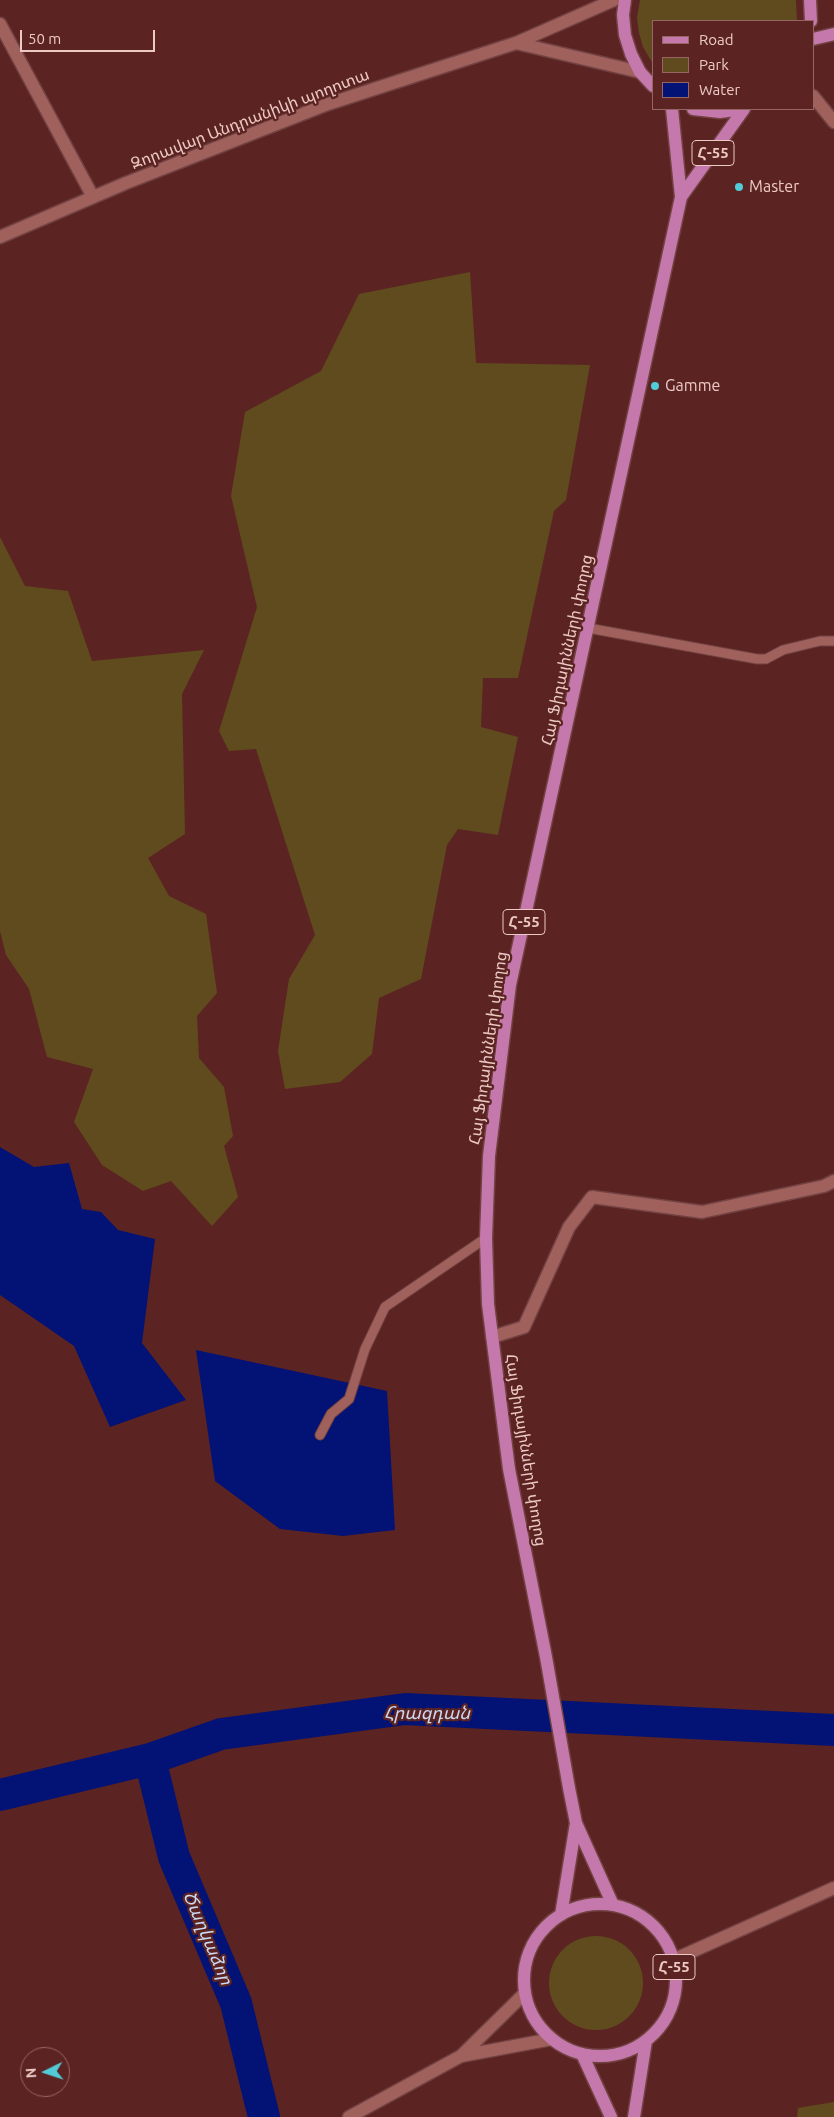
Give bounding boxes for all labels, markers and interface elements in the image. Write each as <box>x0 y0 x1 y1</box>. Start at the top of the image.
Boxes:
scale bar <box>22 20 158 52</box>
legend <box>652 20 814 110</box>
text: 50 m <box>28 30 61 47</box>
text: Road <box>699 31 734 48</box>
text: Park <box>699 56 729 73</box>
street label: Զորավար Անդրանիկի պողոտա <box>128 65 372 173</box>
text: Water <box>699 81 740 98</box>
road number: Հ-55 <box>692 140 734 166</box>
place label: Master <box>749 177 799 197</box>
marker: Master <box>733 181 745 193</box>
place label: Gamme <box>665 376 720 396</box>
marker: Gamme <box>649 380 661 392</box>
street label: Հայ Ֆիդայինների փողոց <box>537 553 597 747</box>
road number: Հ-55 <box>503 910 545 934</box>
street label: Հայ Ֆիդայինների փողոց <box>465 950 511 1146</box>
street label: Հայ Ֆիդայինների փողոց <box>501 1352 551 1548</box>
water label: Հրազդան <box>384 1702 470 1724</box>
water label: Ծաղկաձոր <box>179 1888 237 1988</box>
road number: Հ-55 <box>653 1954 695 1980</box>
north arrow <box>20 2047 70 2097</box>
text: N <box>23 2067 39 2079</box>

